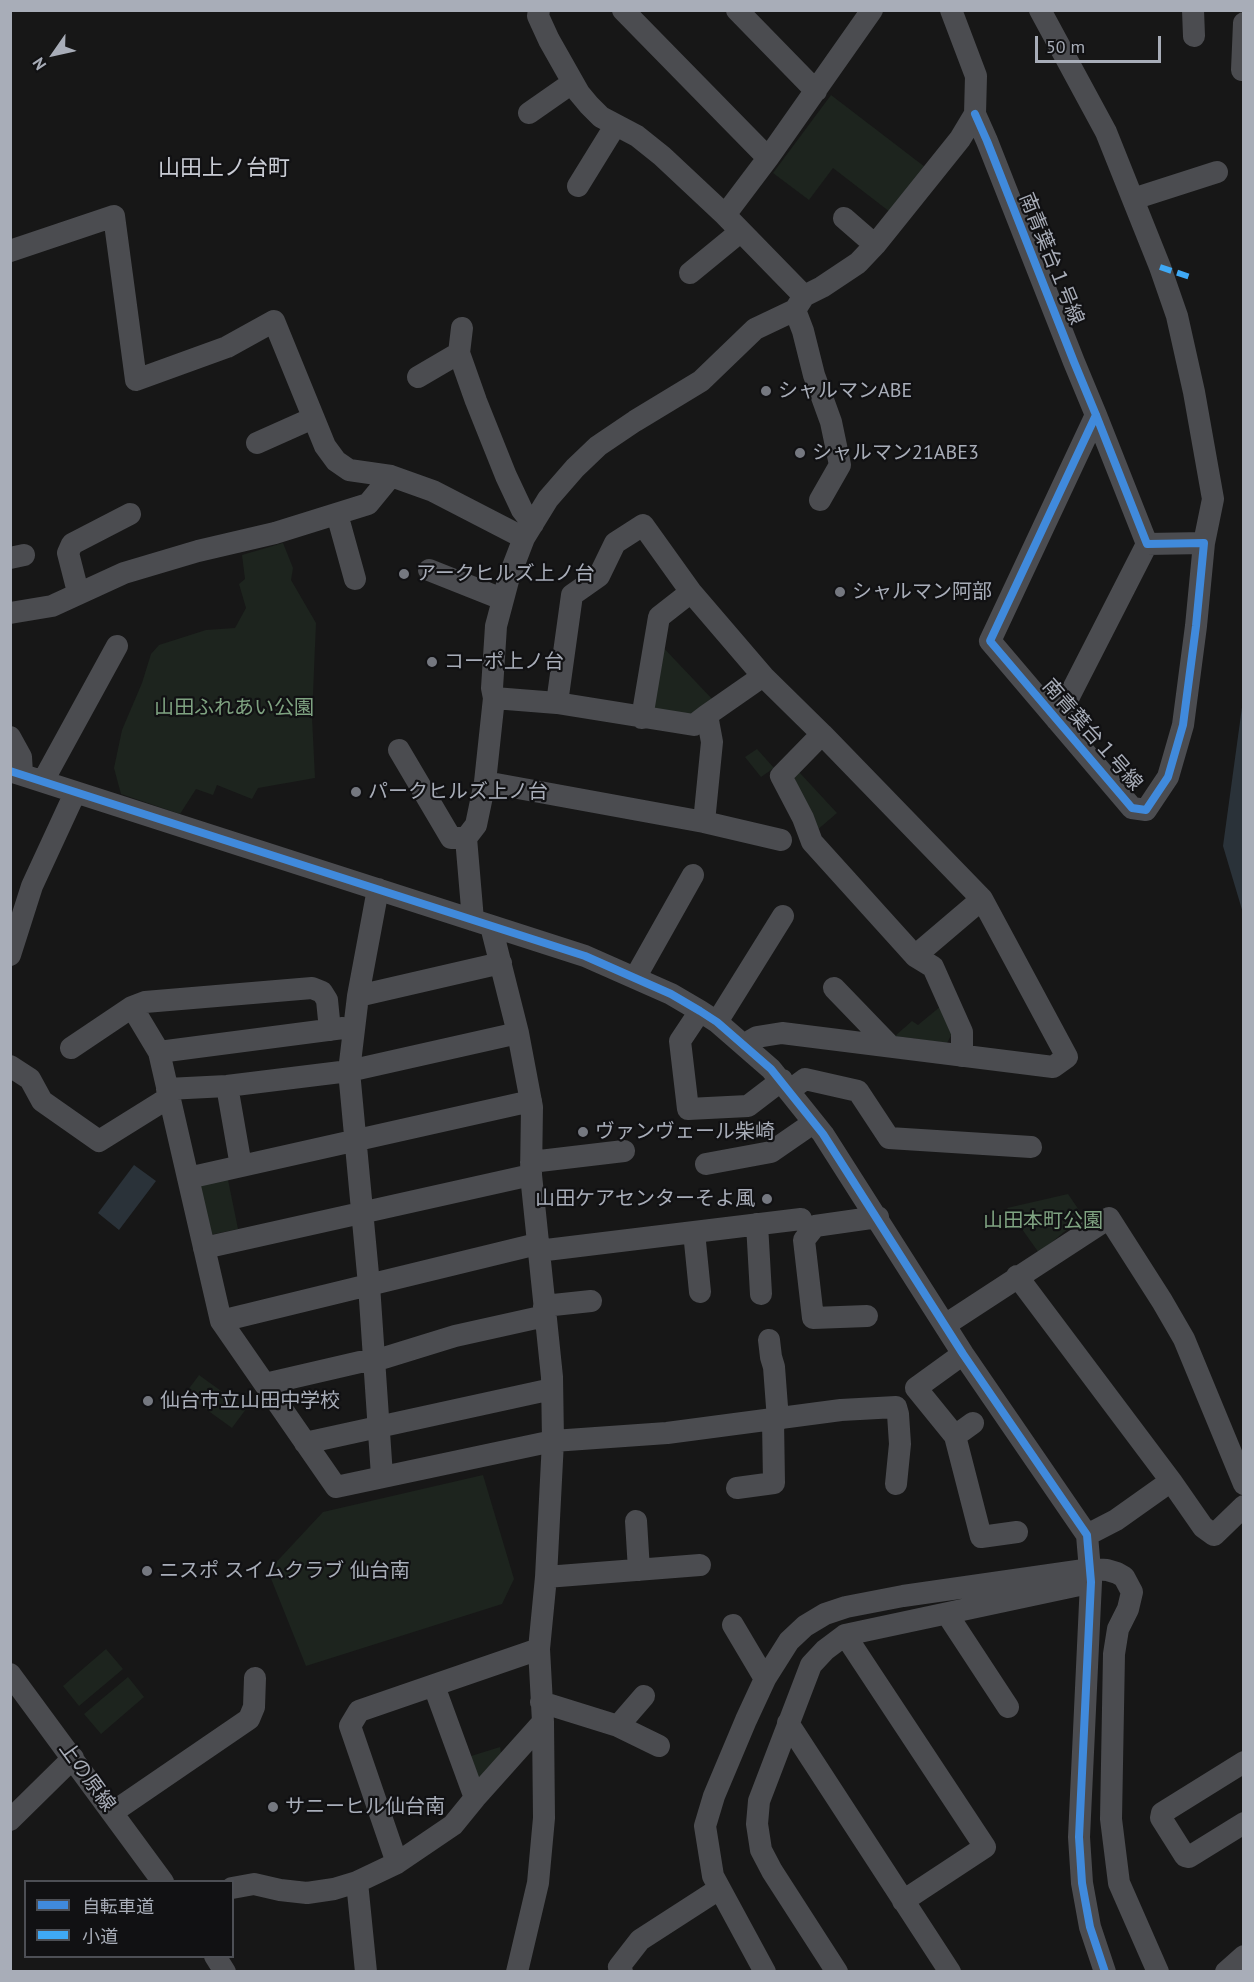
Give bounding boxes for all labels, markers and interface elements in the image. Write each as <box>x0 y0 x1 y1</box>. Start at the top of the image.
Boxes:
north arrow <box>24 24 84 84</box>
scale bar <box>1038 24 1164 62</box>
text: 50 m <box>1046 35 1085 58</box>
text: N <box>28 54 50 74</box>
district label: 山田上ノ台町 <box>158 156 290 182</box>
street label: 南青葉台１号線 <box>1014 190 1088 328</box>
place label: シャルマンABE <box>778 379 912 403</box>
marker: シャルマンABE <box>759 384 773 398</box>
place label: シャルマン21ABE3 <box>812 441 979 465</box>
marker: シャルマン21ABE3 <box>793 446 807 460</box>
place label: アークヒルズ上ノ台 <box>416 562 595 586</box>
marker: アークヒルズ上ノ台 <box>397 567 411 581</box>
place label: シャルマン阿部 <box>852 580 992 604</box>
marker: シャルマン阿部 <box>833 585 847 599</box>
place label: コーポ上ノ台 <box>444 650 564 674</box>
marker: コーポ上ノ台 <box>425 655 439 669</box>
street label: 南青葉台１号線 <box>1037 674 1147 796</box>
park label: 山田ふれあい公園 <box>154 696 314 720</box>
place label: パークヒルズ上ノ台 <box>368 780 548 804</box>
marker: パークヒルズ上ノ台 <box>349 785 363 799</box>
place label: ヴァンヴェール柴崎 <box>595 1120 775 1144</box>
marker: ヴァンヴェール柴崎 <box>576 1125 590 1139</box>
place label: 山田ケアセンターそよ風 <box>535 1187 755 1211</box>
marker: 山田ケアセンターそよ風 <box>760 1192 774 1206</box>
park label: 山田本町公園 <box>983 1209 1103 1233</box>
place label: 仙台市立山田中学校 <box>160 1389 340 1413</box>
marker: 仙台市立山田中学校 <box>141 1394 155 1408</box>
place label: ニスポ スイムクラブ 仙台南 <box>159 1559 410 1583</box>
marker: ニスポ スイムクラブ 仙台南 <box>140 1564 154 1578</box>
street label: 上の原線 <box>54 1738 120 1816</box>
place label: サニーヒル仙台南 <box>285 1795 445 1819</box>
marker: サニーヒル仙台南 <box>266 1800 280 1814</box>
legend <box>24 1880 234 1958</box>
text: 自転車道 <box>82 1895 154 1918</box>
text: 小道 <box>82 1925 118 1948</box>

